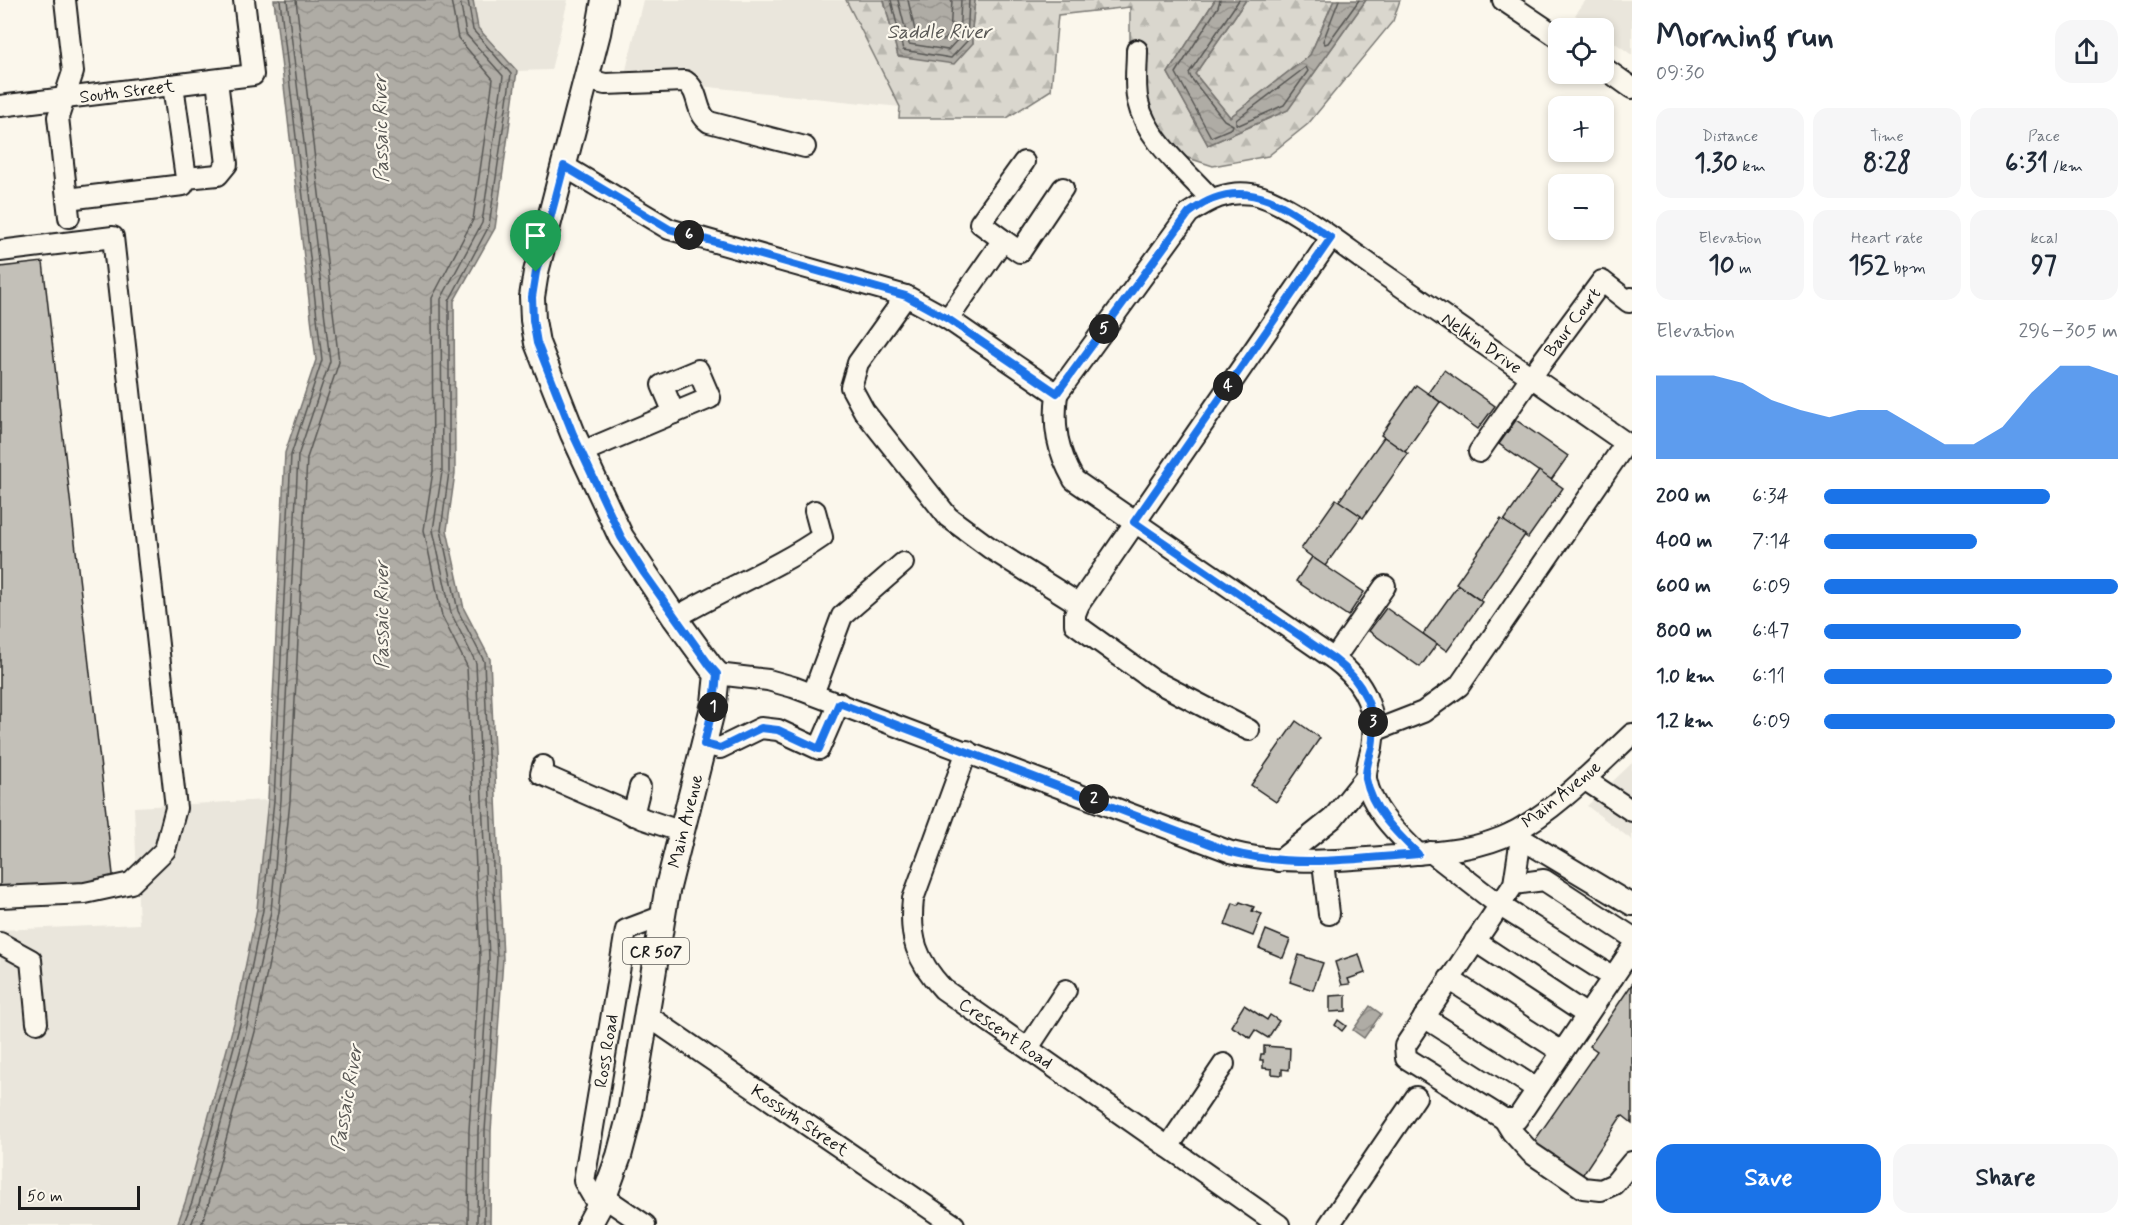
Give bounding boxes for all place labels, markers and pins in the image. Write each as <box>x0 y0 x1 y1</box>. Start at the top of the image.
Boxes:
pin <box>510 210 561 272</box>
pin: 6 <box>674 220 704 250</box>
pin: 5 <box>1089 314 1119 344</box>
pin: 4 <box>1213 371 1243 401</box>
pin: 1 <box>698 692 728 722</box>
pin: 3 <box>1358 707 1388 737</box>
pin: 2 <box>1079 784 1109 814</box>

